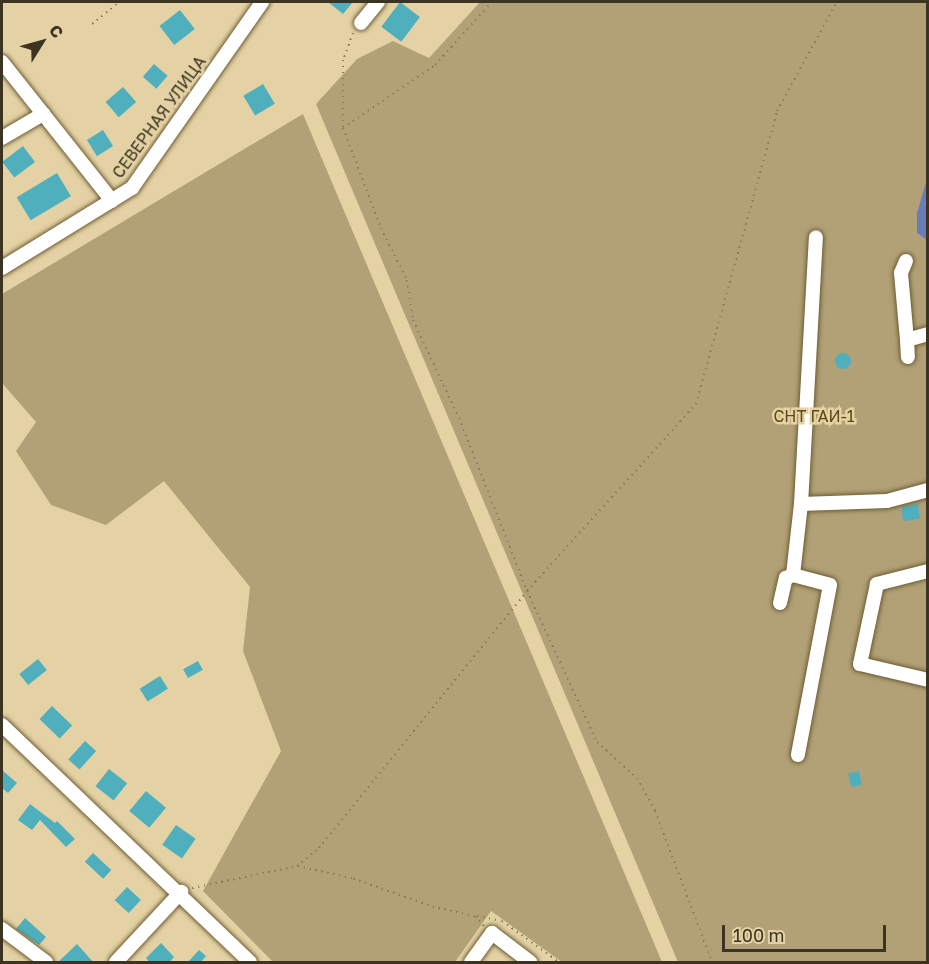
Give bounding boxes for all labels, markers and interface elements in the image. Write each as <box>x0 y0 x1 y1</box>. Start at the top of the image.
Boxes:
north arrow <box>12 12 72 72</box>
text: С <box>45 21 68 42</box>
street label: СЕВЕРНАЯ УЛИЦА <box>108 52 210 182</box>
park label: СНТ ГАИ-1 <box>773 406 855 426</box>
scale bar <box>725 913 888 951</box>
text: 100 m <box>733 924 784 946</box>

